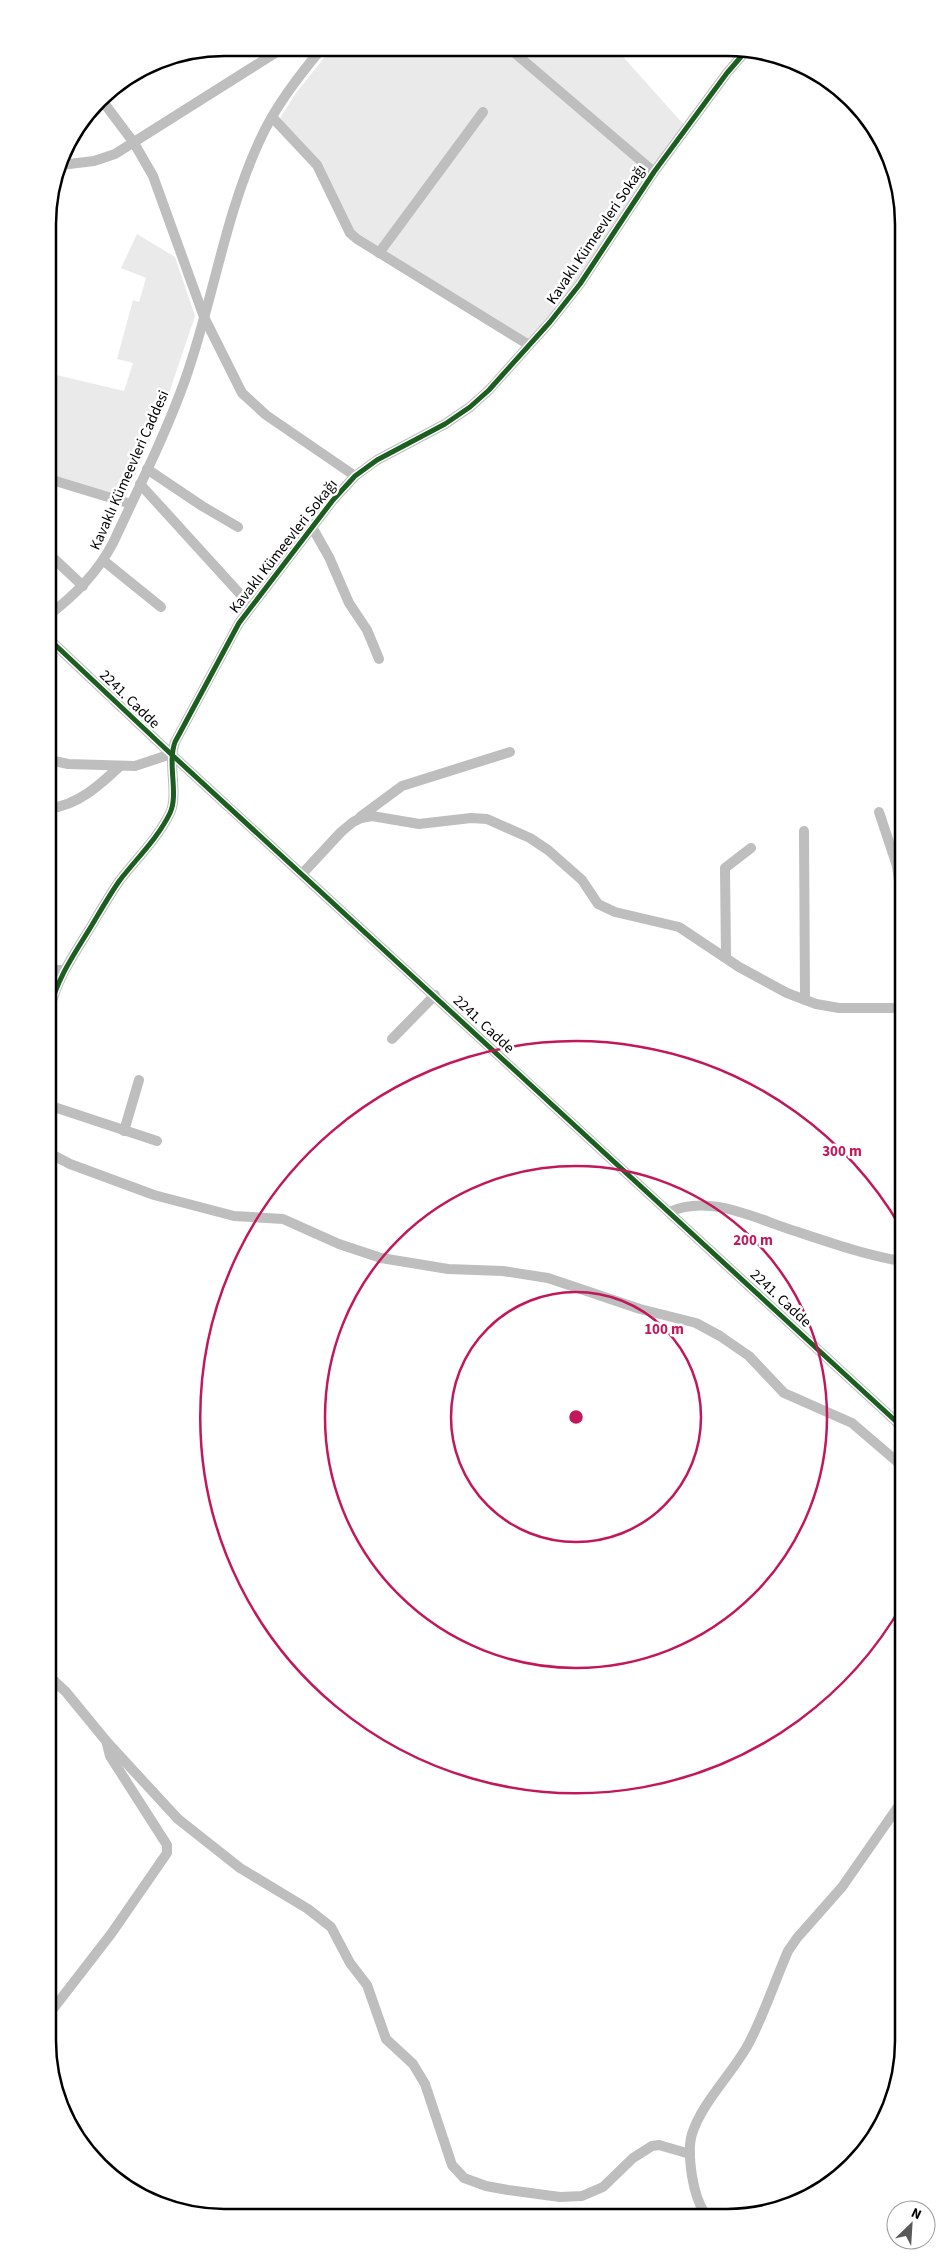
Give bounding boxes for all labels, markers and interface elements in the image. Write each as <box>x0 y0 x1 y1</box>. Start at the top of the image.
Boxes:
street label: Kavaklı Kümeevleri Sokağı <box>542 160 651 309</box>
street label: Kavaklı Kümeevleri Caddesi <box>85 387 174 553</box>
street label: Kavaklı Kümeevleri Sokağı <box>224 475 342 618</box>
street label: 2241. Cadde <box>95 665 165 734</box>
street label: 2241. Cadde <box>448 991 519 1058</box>
text: 300 m <box>822 1141 862 1162</box>
text: 200 m <box>733 1230 773 1251</box>
street label: 2241. Cadde <box>745 1265 816 1332</box>
text: 100 m <box>644 1319 684 1340</box>
centre of rings <box>567 1408 585 1426</box>
north arrow <box>886 2200 936 2250</box>
text: N <box>908 2203 925 2225</box>

